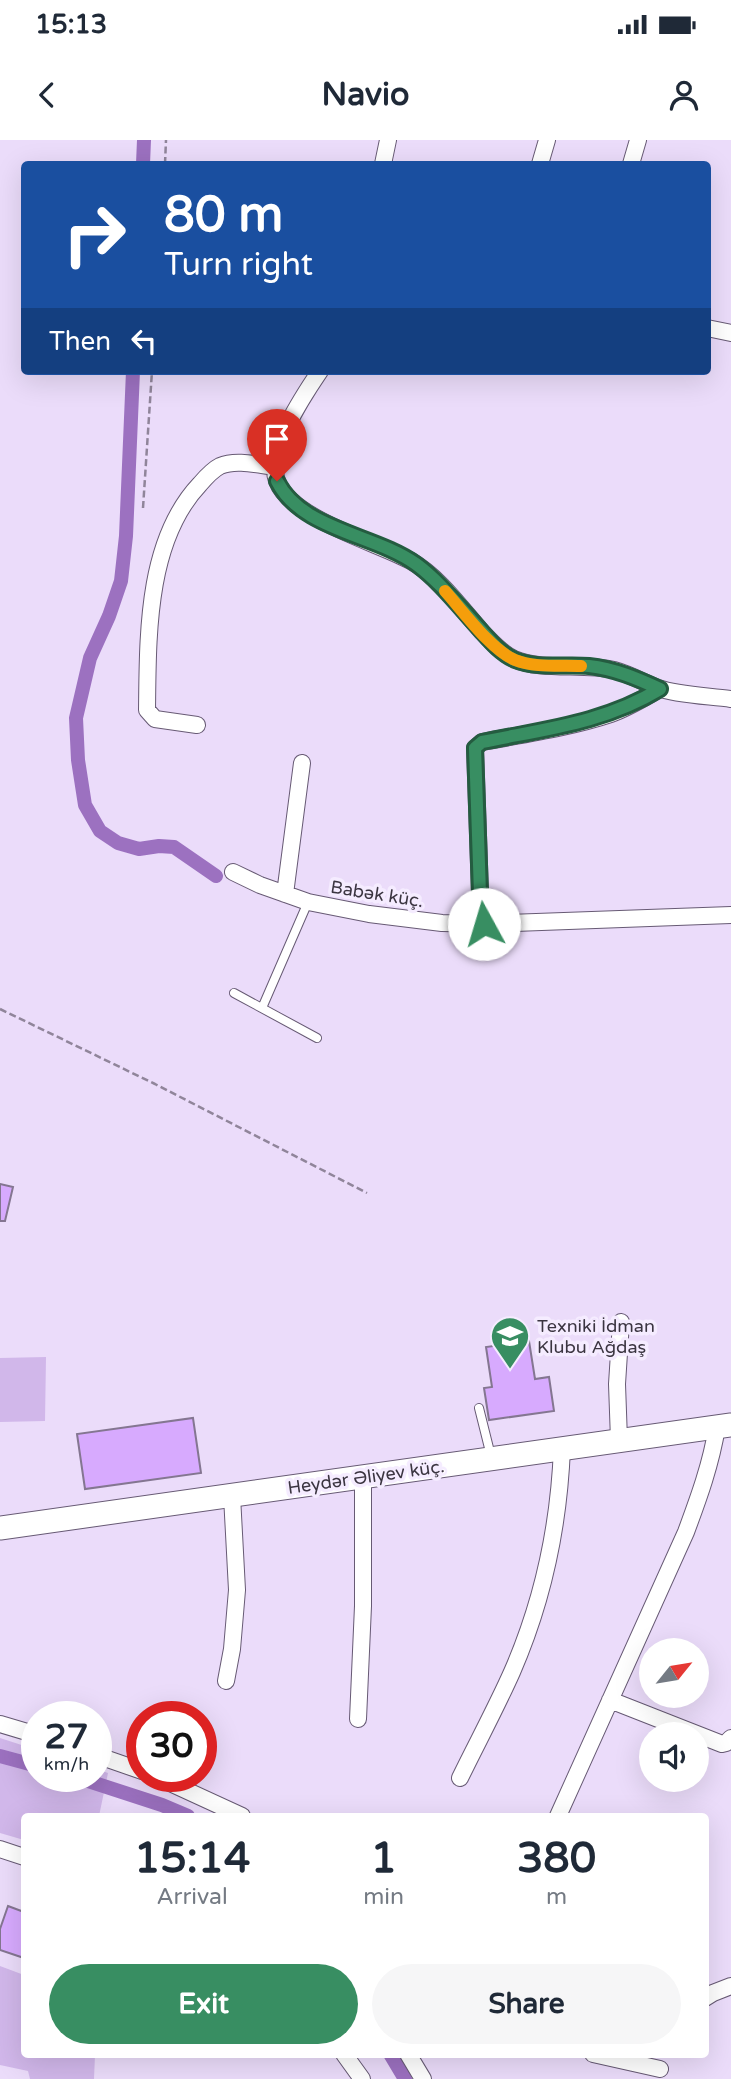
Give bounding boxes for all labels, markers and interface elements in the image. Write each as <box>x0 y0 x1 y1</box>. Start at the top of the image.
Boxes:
text: 15:13 <box>35 9 107 40</box>
icon: back <box>28 76 66 114</box>
text: Navio <box>322 76 409 114</box>
icon: person <box>665 76 703 114</box>
text: 80 m <box>164 186 283 245</box>
icon: right <box>49 189 140 280</box>
text: Turn right <box>164 246 313 284</box>
icon: left <box>125 322 163 360</box>
text: Then <box>49 326 111 357</box>
pin <box>247 409 307 481</box>
icon: arrive <box>258 420 296 458</box>
street label: Babək küç. <box>329 876 425 912</box>
position arrow <box>447 887 521 961</box>
school or university icon: Texniki İdman Klubu Ağdaş <box>489 1315 531 1370</box>
place label: Texniki İdman Klubu Ağdaş <box>537 1315 655 1358</box>
street label: Heydər Əliyev küç. <box>286 1455 446 1499</box>
north arrow <box>639 1638 709 1708</box>
map controls <box>639 1638 709 1792</box>
speed limit sign: 30 <box>126 1701 217 1792</box>
text: 27 <box>45 1716 88 1758</box>
button: sound <box>639 1722 709 1792</box>
text: km/h <box>44 1753 89 1775</box>
text: 15:14 <box>134 1833 250 1884</box>
text: 1 <box>370 1833 397 1884</box>
text: 380 <box>517 1833 596 1884</box>
text: Arrival <box>157 1883 228 1911</box>
text: min <box>363 1883 404 1911</box>
text: m <box>546 1883 567 1911</box>
button: Exit <box>49 1964 358 2044</box>
button: Share <box>372 1964 681 2044</box>

